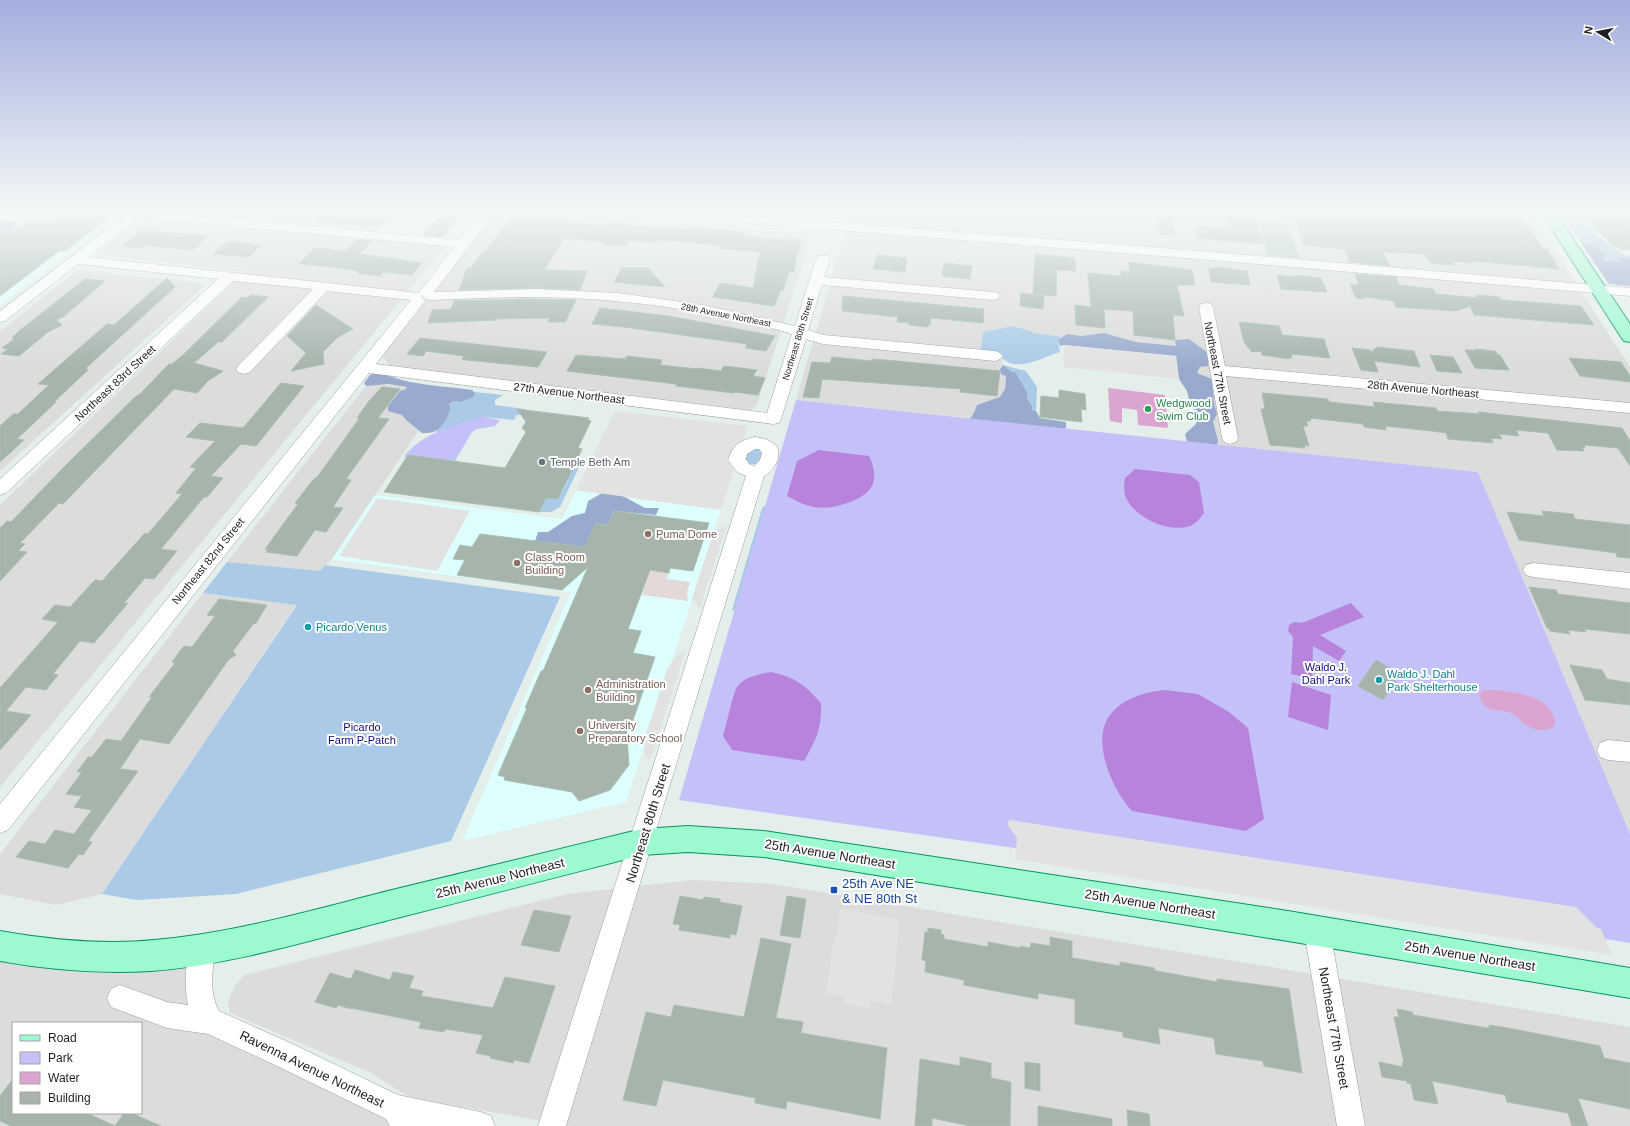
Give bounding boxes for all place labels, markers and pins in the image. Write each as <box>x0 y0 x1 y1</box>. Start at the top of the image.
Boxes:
place label: Wedgwood Swim Club <box>1156 397 1211 422</box>
marker: Wedgwood Swim Club <box>1143 404 1153 414</box>
place label: Temple Beth Am <box>550 456 630 468</box>
marker: Temple Beth Am <box>537 457 547 467</box>
place label: Puma Dome <box>656 528 717 540</box>
marker: Puma Dome <box>643 529 653 539</box>
place label: Class Room Building <box>525 551 585 576</box>
marker: Class Room Building <box>512 558 522 568</box>
place label: Picardo Venus <box>316 621 387 633</box>
marker: Picardo Venus <box>303 622 313 632</box>
place label: Waldo J. Dahl Park Shelterhouse <box>1387 668 1478 693</box>
marker: Waldo J. Dahl Park Shelterhouse <box>1374 675 1384 685</box>
place label: Administration Building <box>596 678 666 703</box>
marker: Administration Building <box>583 685 593 695</box>
place label: University Preparatory School <box>588 719 682 744</box>
marker: University Preparatory School <box>575 726 585 736</box>
place label: 25th Ave NE & NE 80th St <box>842 876 918 906</box>
marker: 25th Ave NE & NE 80th St <box>829 885 839 895</box>

